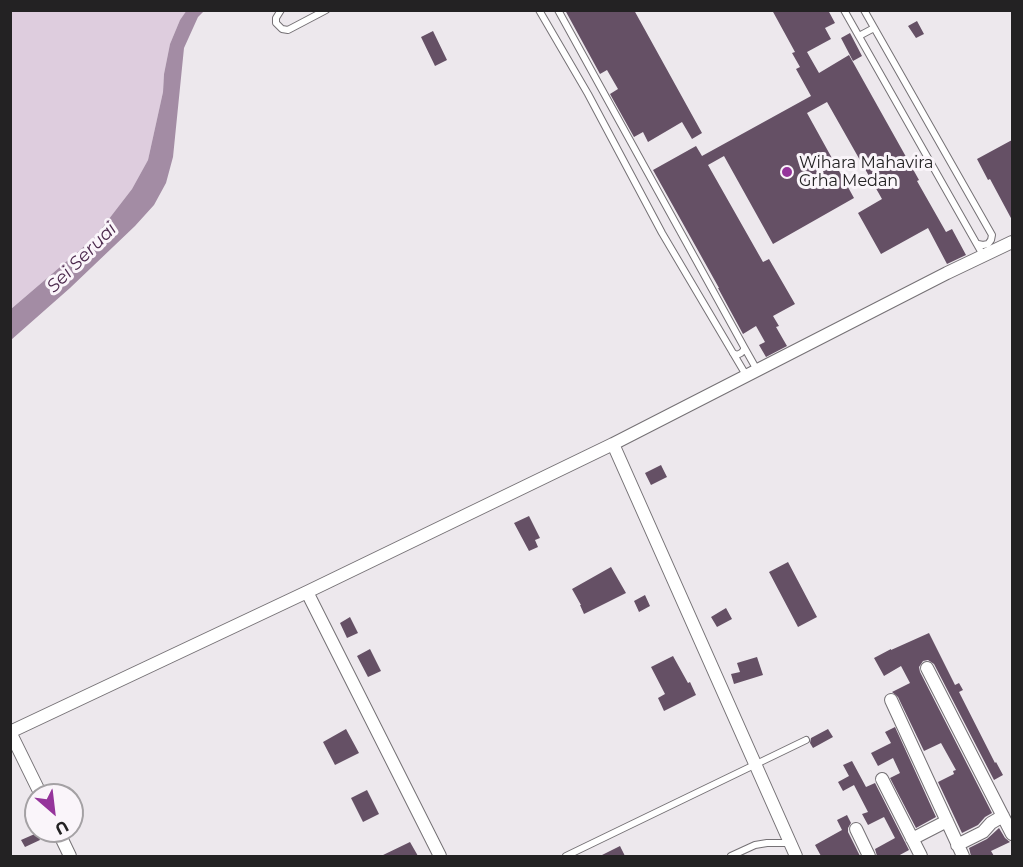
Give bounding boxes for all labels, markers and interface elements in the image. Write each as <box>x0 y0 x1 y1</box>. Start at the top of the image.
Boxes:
place label: Wihara Mahavira Grha Medan <box>799 153 933 191</box>
marker: Wihara Mahavira Grha Medan <box>780 165 794 179</box>
water label: Sei Seruai <box>43 219 121 297</box>
north arrow <box>24 783 84 843</box>
text: U <box>52 816 72 839</box>

